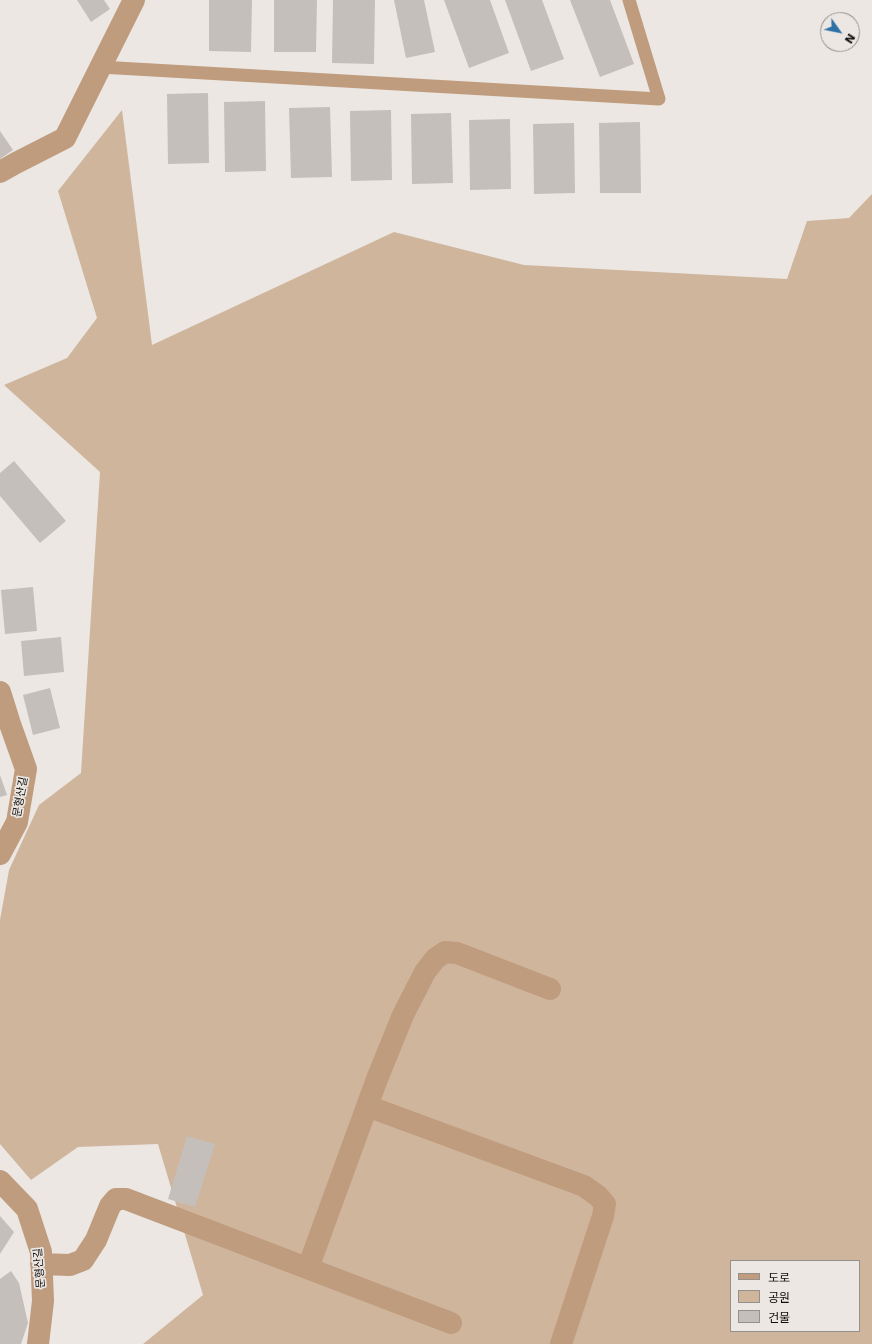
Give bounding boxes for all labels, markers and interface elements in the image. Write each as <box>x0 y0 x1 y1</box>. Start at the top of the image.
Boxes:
north arrow <box>820 12 860 52</box>
text: N <box>842 31 858 46</box>
street label: 문형산길 <box>11 776 31 818</box>
street label: 문형산길 <box>32 1247 48 1289</box>
legend <box>730 1260 860 1332</box>
text: 도로 <box>768 1271 790 1285</box>
text: 공원 <box>768 1291 790 1305</box>
text: 건물 <box>768 1311 790 1325</box>

